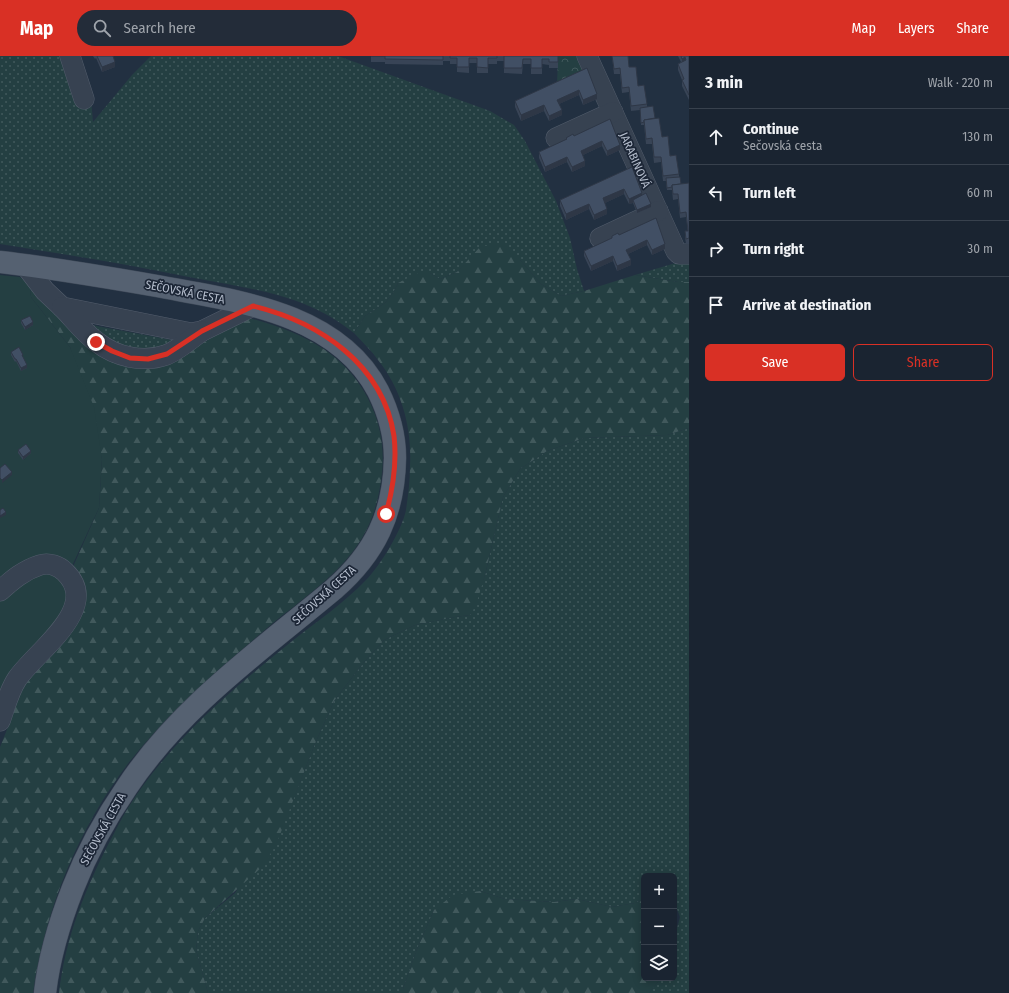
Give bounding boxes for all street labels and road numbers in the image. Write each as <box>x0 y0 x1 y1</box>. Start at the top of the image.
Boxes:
street label: JARABINOVÁ <box>617 130 655 190</box>
street label: SEČOVSKÁ CESTA <box>144 276 227 307</box>
street label: SEČOVSKÁ CESTA <box>289 562 359 627</box>
street label: SEČOVSKÁ CESTA <box>76 789 129 868</box>

